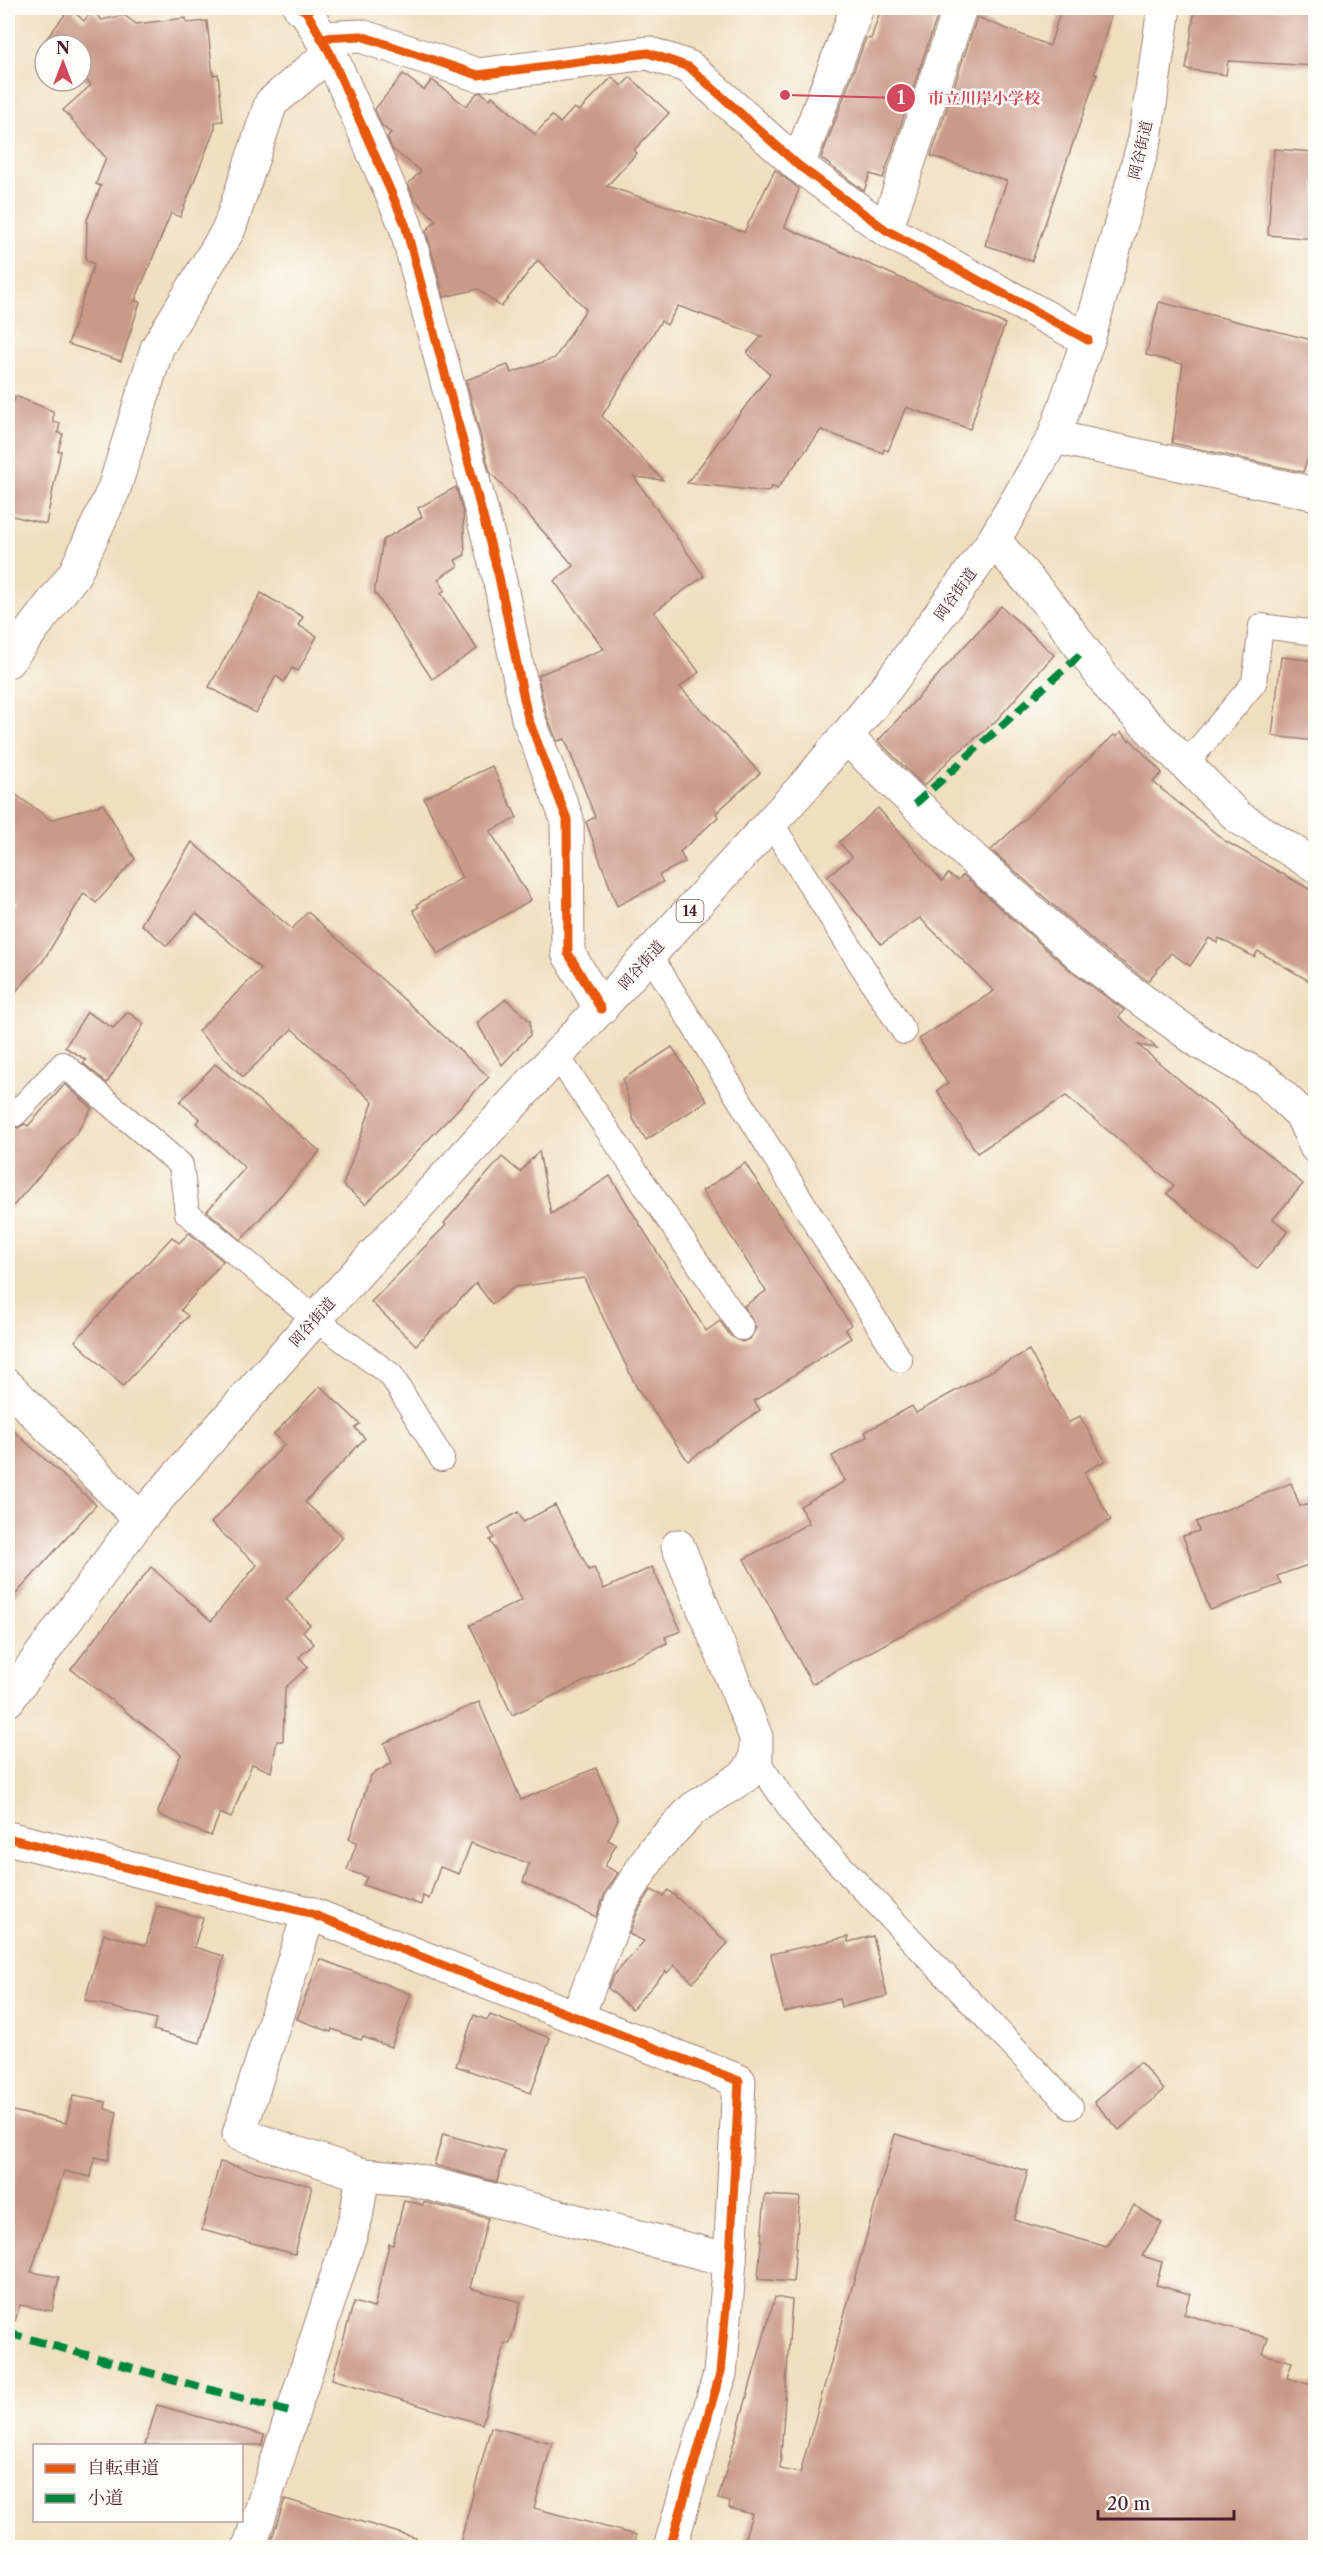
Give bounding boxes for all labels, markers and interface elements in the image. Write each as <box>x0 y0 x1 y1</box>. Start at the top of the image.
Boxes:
north arrow <box>33 33 93 93</box>
text: N <box>56 38 70 58</box>
callout: 市立川岸小学校 <box>886 81 1052 115</box>
text: 1 <box>897 87 905 109</box>
text: 市立川岸小学校 <box>928 88 1041 108</box>
street label: 岡谷街道 <box>1124 119 1156 181</box>
street label: 岡谷街道 <box>930 564 980 624</box>
road number: 14 <box>676 900 704 922</box>
street label: 岡谷街道 <box>614 936 668 994</box>
street label: 岡谷街道 <box>285 1293 339 1351</box>
legend <box>33 2444 243 2522</box>
text: 自転車道 <box>87 2457 159 2479</box>
scale bar <box>1098 2483 1234 2521</box>
text: 小道 <box>87 2487 123 2509</box>
text: 20 m <box>1107 2493 1151 2515</box>

